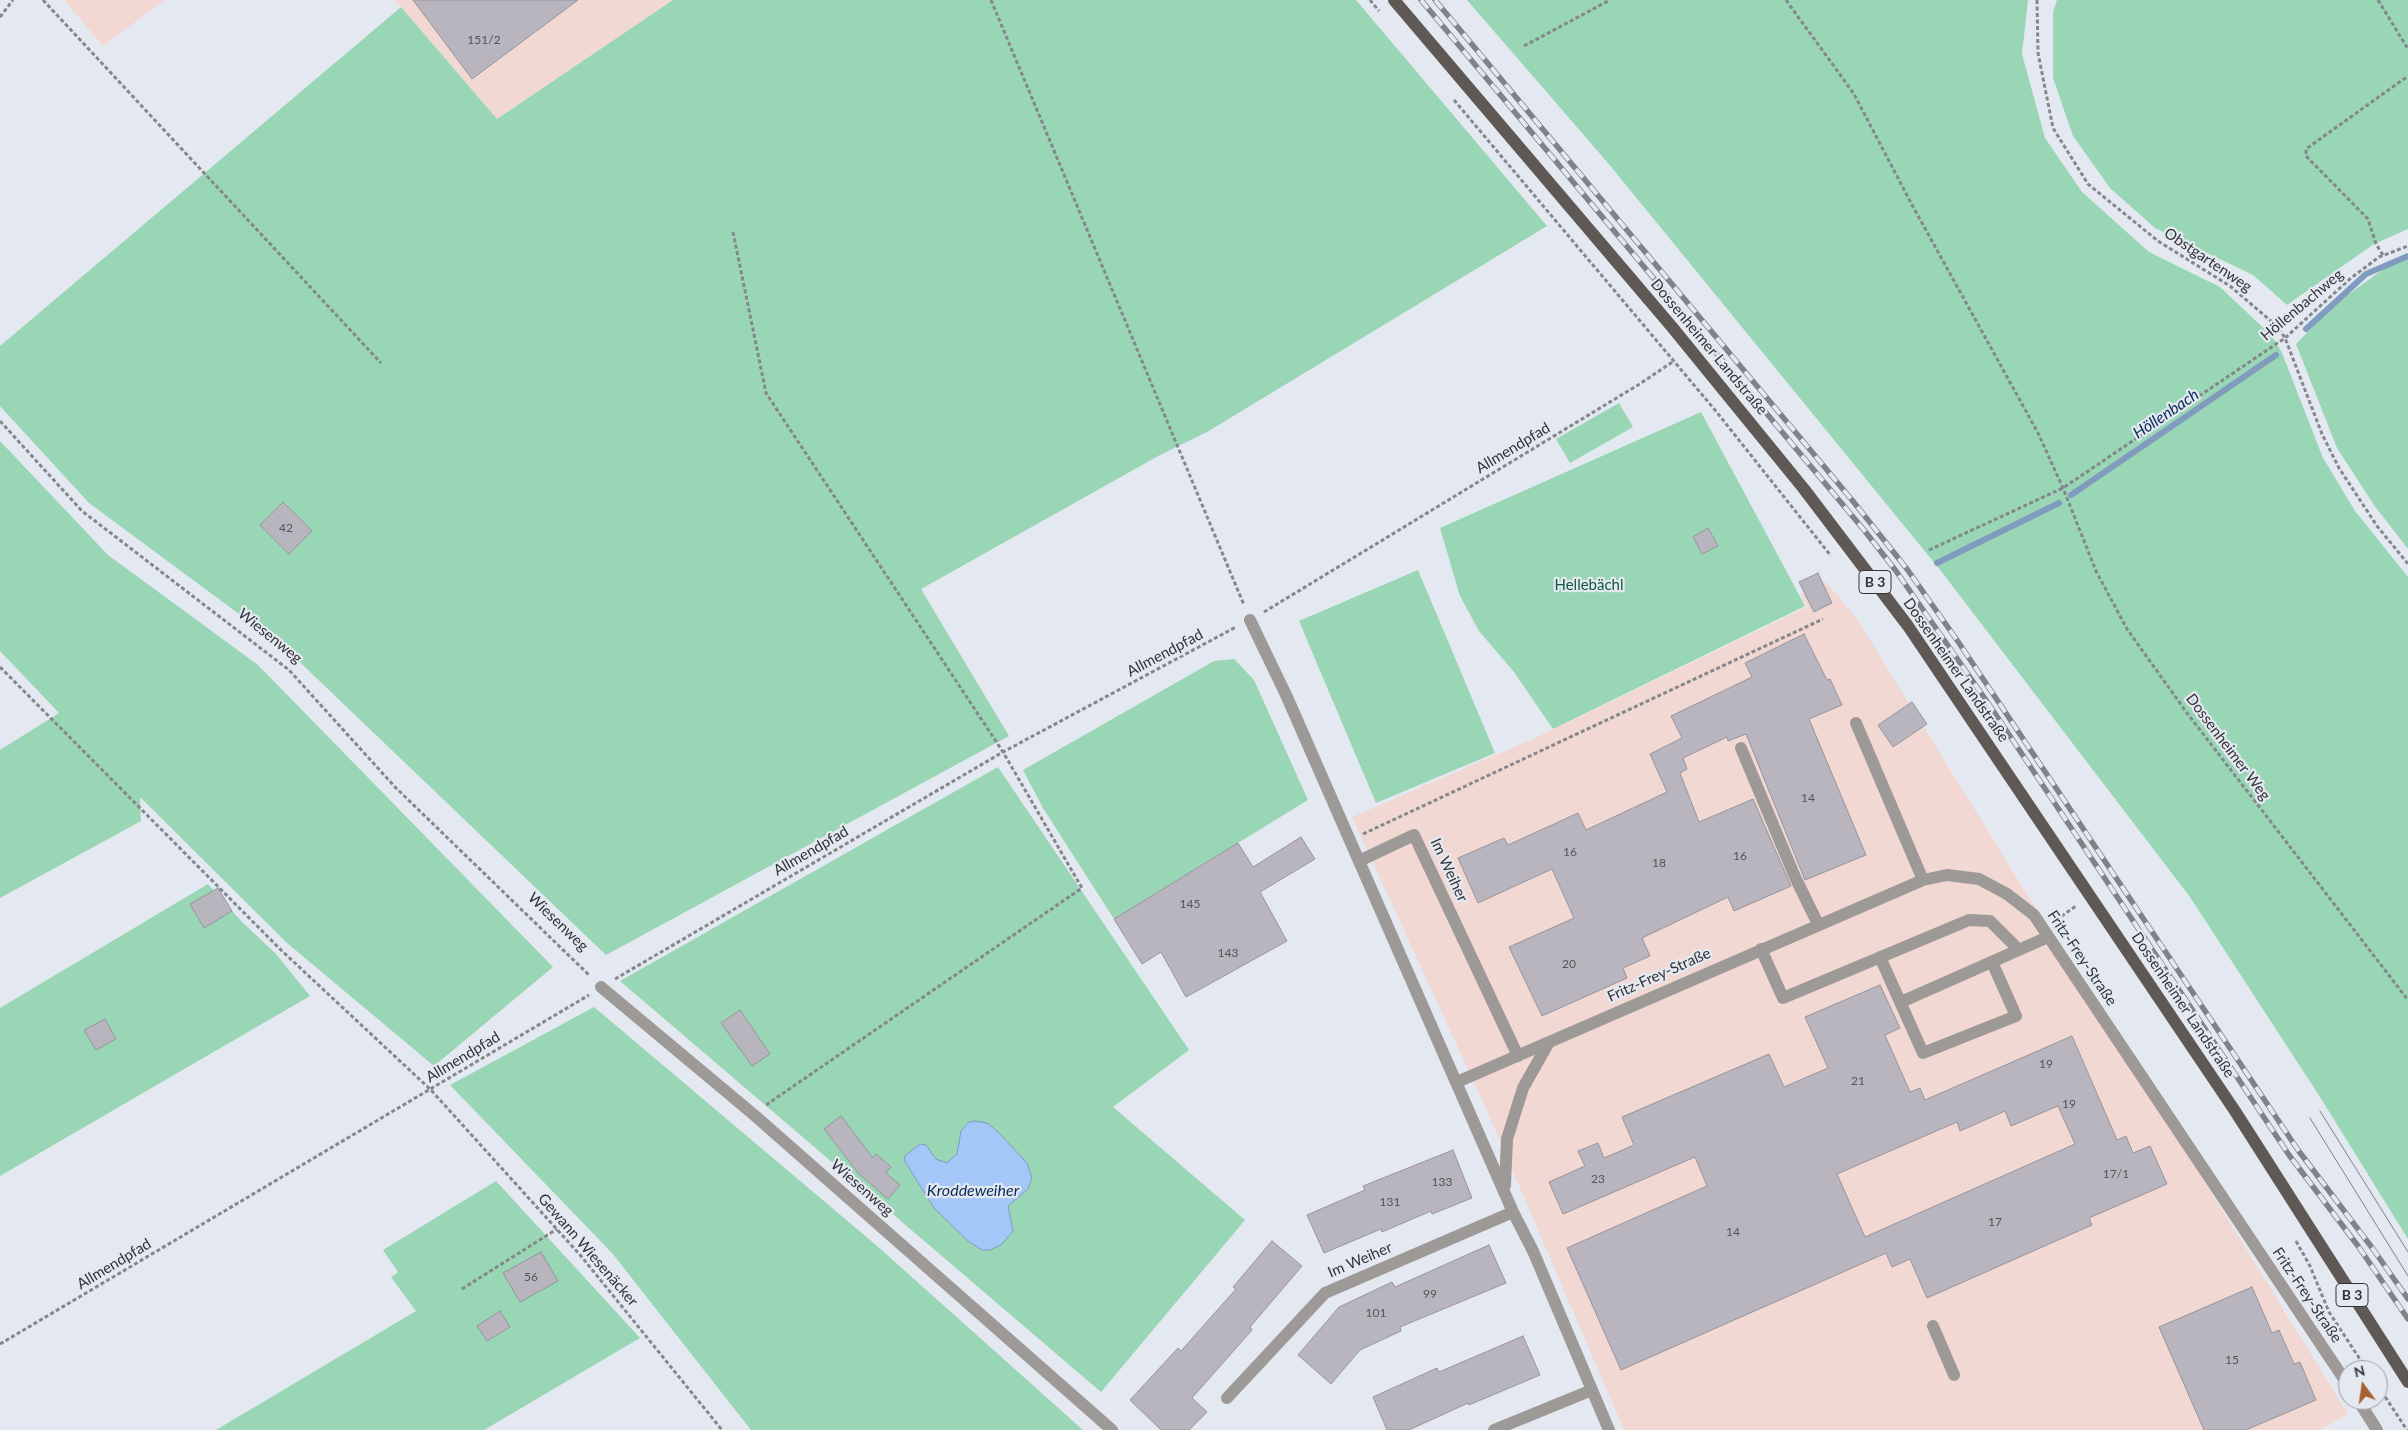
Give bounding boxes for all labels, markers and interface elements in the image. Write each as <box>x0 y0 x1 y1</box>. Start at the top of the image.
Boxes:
house number: 151/2 <box>467 33 501 47</box>
street label: Obstgartenweg <box>2161 224 2255 296</box>
street label: Höllenbachweg <box>2257 265 2347 345</box>
street label: Dossenheimer Landstraße <box>1647 275 1771 419</box>
water label: Höllenbach <box>2129 385 2203 443</box>
street label: Allmendpfad <box>1473 419 1553 477</box>
house number: 42 <box>279 521 293 535</box>
road number: B 3 <box>1859 570 1891 594</box>
park label: Hellebächl <box>1554 576 1624 594</box>
street label: Dossenheimer Landstraße <box>1899 594 2013 746</box>
street label: Wiesenweg <box>234 605 306 667</box>
street label: Allmendpfad <box>1124 625 1206 681</box>
street label: Dossenheimer Weg <box>2182 690 2274 804</box>
house number: 14 <box>1801 791 1815 805</box>
street label: Allmendpfad <box>770 822 852 880</box>
street label: Im Weiher <box>1426 835 1472 905</box>
house number: 16 <box>1563 845 1577 859</box>
house number: 16 <box>1733 849 1747 863</box>
house number: 18 <box>1652 856 1666 870</box>
street label: Wiesenweg <box>524 889 592 955</box>
house number: 145 <box>1180 897 1200 911</box>
street label: Fritz-Frey-Straße <box>2043 907 2121 1009</box>
street label: Dossenheimer Landstraße <box>2128 929 2238 1081</box>
street label: Fritz-Frey-Straße <box>1605 944 1713 1006</box>
house number: 143 <box>1218 946 1238 960</box>
house number: 20 <box>1562 957 1576 971</box>
street label: Allmendpfad <box>423 1028 503 1086</box>
house number: 19 <box>2039 1057 2053 1071</box>
house number: 21 <box>1851 1074 1865 1088</box>
house number: 19 <box>2062 1097 2076 1111</box>
street label: Wiesenweg <box>827 1156 897 1220</box>
house number: 17/1 <box>2103 1167 2129 1181</box>
house number: 23 <box>1591 1172 1605 1186</box>
house number: 133 <box>1432 1175 1452 1189</box>
water label: Kroddeweiher <box>927 1181 1019 1201</box>
street label: Gewann Wiesenäcker <box>534 1190 642 1310</box>
house number: 131 <box>1380 1195 1400 1209</box>
house number: 17 <box>1988 1215 2002 1229</box>
house number: 14 <box>1726 1225 1740 1239</box>
street label: Allmendpfad <box>74 1235 154 1293</box>
street label: Im Weiher <box>1325 1238 1395 1282</box>
street label: Fritz-Frey-Straße <box>2268 1244 2346 1346</box>
house number: 56 <box>524 1270 538 1284</box>
road number: B 3 <box>2336 1284 2368 1306</box>
house number: 99 <box>1423 1287 1437 1301</box>
house number: 101 <box>1366 1306 1386 1320</box>
house number: 15 <box>2225 1353 2239 1367</box>
north arrow <box>2338 1360 2388 1410</box>
text: N <box>2352 1361 2367 1380</box>

